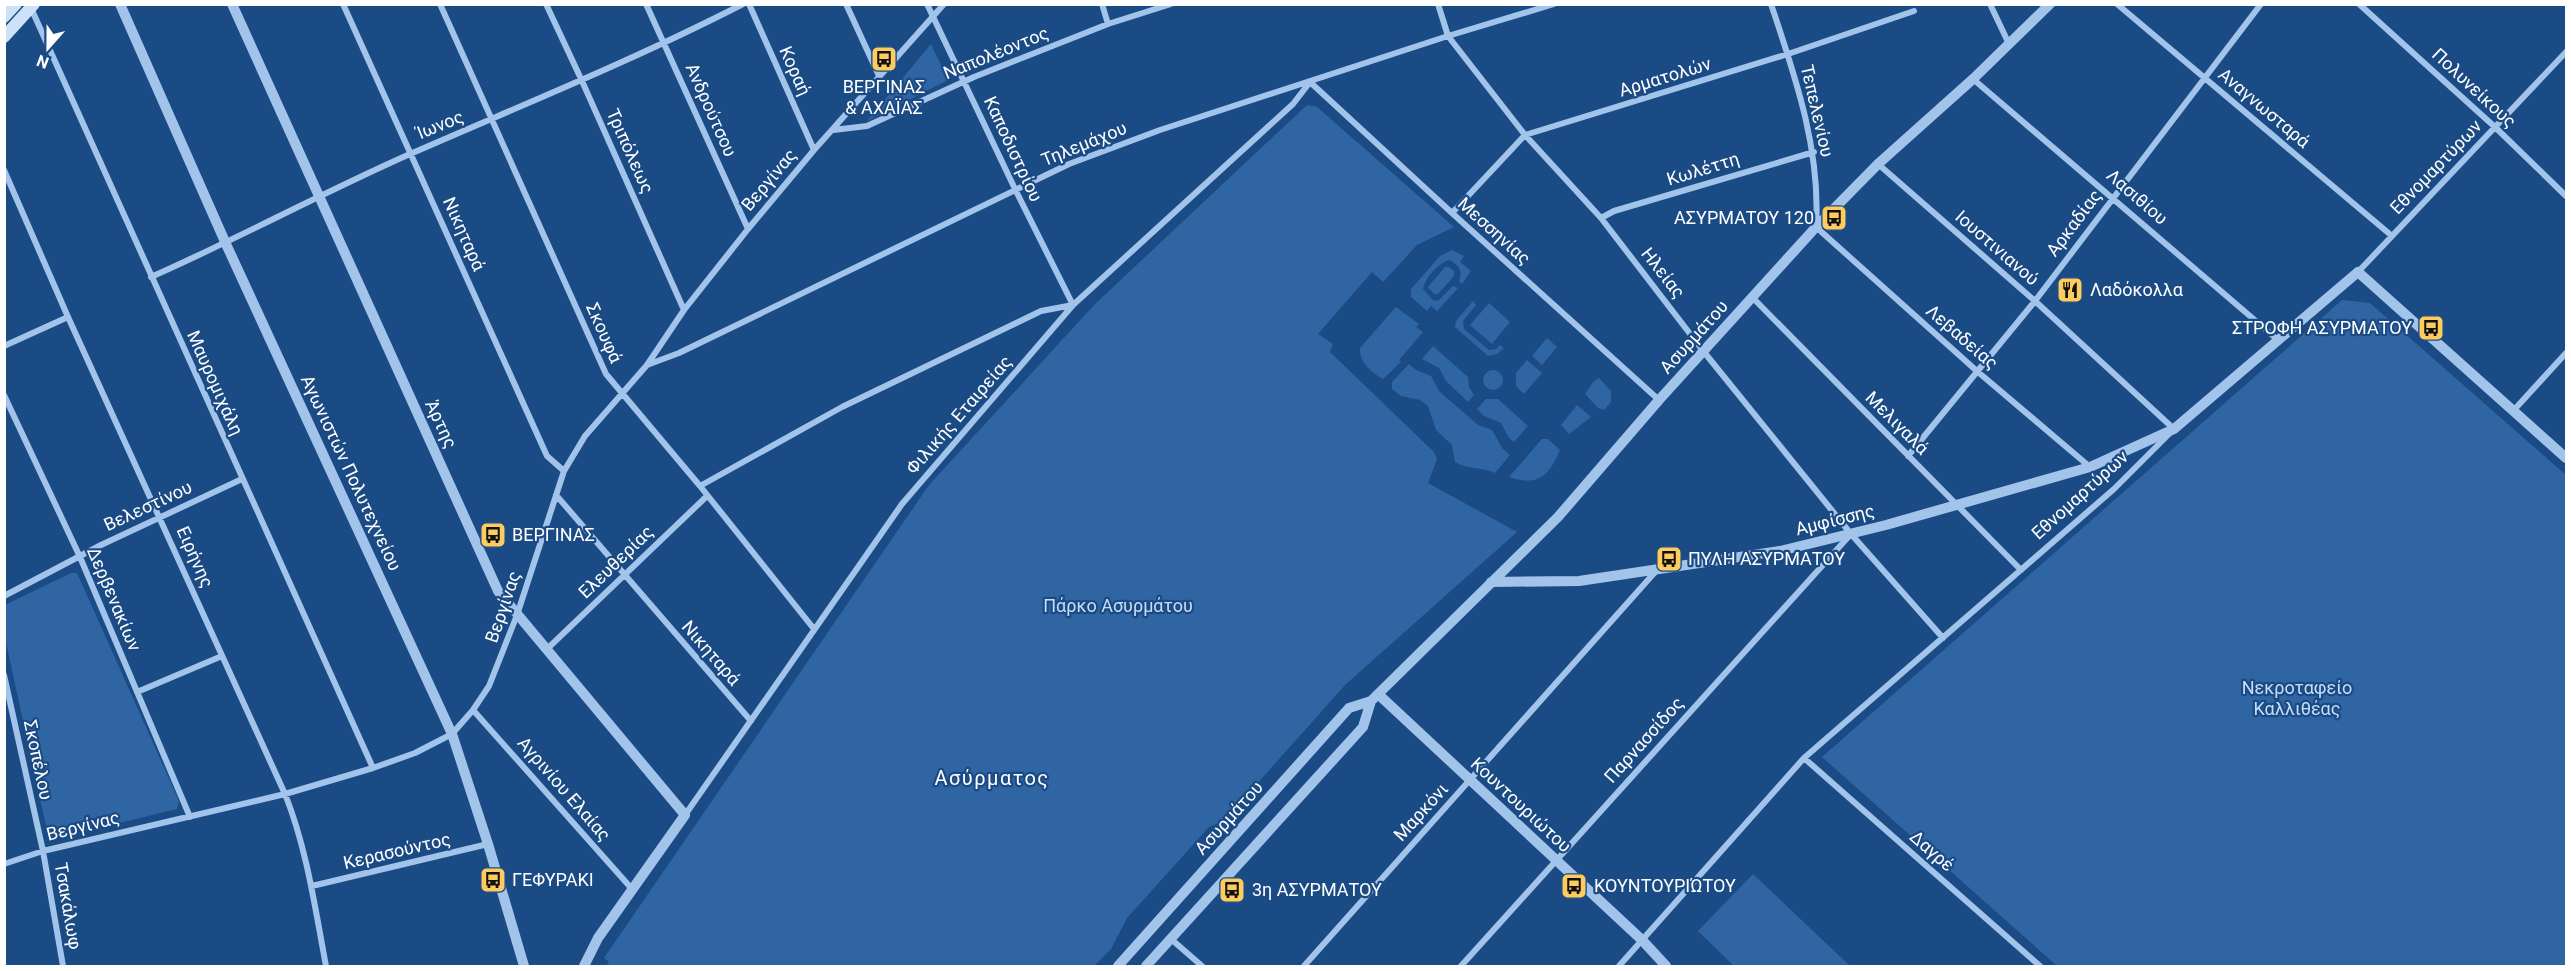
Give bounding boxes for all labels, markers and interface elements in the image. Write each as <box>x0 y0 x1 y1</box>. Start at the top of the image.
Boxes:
north arrow <box>18 18 78 78</box>
street label: Ναπολέοντος <box>940 22 1052 83</box>
street label: Κοραή <box>775 43 816 99</box>
bus stop icon: ΒΕΡΓΙΝΑΣ & ΑΧΑΪΑΣ <box>869 44 899 74</box>
street label: Πολυνείκους <box>2428 44 2521 132</box>
text: N <box>34 51 51 72</box>
street label: Αρματολών <box>1616 52 1714 100</box>
street label: Ανδρούτσου <box>682 60 741 160</box>
street label: Τεπελενίου <box>1797 63 1838 159</box>
street label: Αναγνωσταρά <box>2214 63 2315 152</box>
place label: ΒΕΡΓΙΝΑΣ & ΑΧΑΪΑΣ <box>843 76 925 118</box>
street label: Καποδιστρίου <box>980 93 1047 205</box>
street label: Τριπόλεως <box>602 105 658 196</box>
street label: Ίωνος <box>412 106 466 144</box>
street label: Εθνομαρτύρων <box>2386 115 2486 218</box>
street label: Τηλεμάχου <box>1038 117 1130 170</box>
street label: Βεργίνας <box>737 144 801 215</box>
street label: Κωλέττη <box>1664 148 1742 190</box>
street label: Λασιθίου <box>2103 164 2172 229</box>
street label: Αρκαδίας <box>2042 185 2105 260</box>
street label: Μεσσηνίας <box>1454 193 1535 269</box>
street label: Νικηταρά <box>439 194 490 275</box>
bus stop icon: ΑΣΥΡΜΑΤΟΥ 120 <box>1819 203 1849 233</box>
street label: Ιουστινιανού <box>1951 206 2043 289</box>
place label: ΑΣΥΡΜΑΤΟΥ 120 <box>1674 207 1814 228</box>
street label: Ηλείας <box>1637 243 1690 302</box>
restaurant icon: Λαδόκολλα <box>2055 275 2085 305</box>
place label: Λαδόκολλα <box>2090 279 2184 300</box>
street label: Ασυρμάτου <box>1655 296 1732 378</box>
street label: Σκουφά <box>582 300 627 367</box>
street label: Λεβαδείας <box>1922 300 2002 373</box>
bus stop icon: ΣΤΡΟΦΗ ΑΣΥΡΜΑΤΟΥ <box>2416 313 2446 343</box>
place label: ΣΤΡΟΦΗ ΑΣΥΡΜΑΤΟΥ <box>2232 317 2412 338</box>
street label: Μαυρομιχάλη <box>183 327 248 438</box>
street label: Φιλικής Εταιρείας <box>901 351 1016 478</box>
street label: Αγωνιστών Πολυτεχνείου <box>297 372 406 574</box>
street label: Μελιγαλά <box>1862 387 1934 459</box>
street label: Άρτης <box>421 396 462 451</box>
street label: Εθνομαρτύρων <box>2027 446 2132 543</box>
street label: Βελεστίνου <box>100 476 195 535</box>
street label: Αμφίσσης <box>1793 500 1877 539</box>
bus stop icon: ΒΕΡΓΙΝΑΣ <box>478 520 508 550</box>
street label: Ελευθερίας <box>574 521 657 602</box>
street label: Ειρήνης <box>173 523 218 591</box>
place label: ΒΕΡΓΙΝΑΣ <box>512 524 595 545</box>
street label: Δερβενακίων <box>83 544 146 654</box>
bus stop icon: ΠΥΛΗ ΑΣΥΡΜΑΤΟΥ <box>1654 544 1684 574</box>
place label: ΠΥΛΗ ΑΣΥΡΜΑΤΟΥ <box>1688 548 1845 569</box>
street label: Βεργίνας <box>480 568 525 645</box>
park label: Πάρκο Ασυρμάτου <box>1043 595 1193 616</box>
street label: Νικηταρά <box>678 616 746 690</box>
park label: Νεκροταφείο Καλλιθέας <box>2242 677 2352 719</box>
street label: Παρνασσίδος <box>1600 692 1688 787</box>
street label: Σκοπέλου <box>20 718 57 802</box>
street label: Αγρινίου Ελαίας <box>513 732 615 845</box>
street label: Κουντουριώτου <box>1467 753 1576 856</box>
district label: Ασύρματος <box>934 766 1050 790</box>
street label: Ασυρμάτου <box>1190 777 1267 859</box>
street label: Μαρκόνι <box>1389 778 1452 845</box>
street label: Βεργίνας <box>44 806 122 845</box>
street label: Δαγρέ <box>1906 826 1959 875</box>
street label: Κερασούντος <box>341 828 453 873</box>
street label: Τσακάλωφ <box>51 861 86 951</box>
bus stop icon: ΓΕΦΥΡΑΚΙ <box>478 865 508 895</box>
place label: ΓΕΦΥΡΑΚΙ <box>512 869 594 890</box>
bus stop icon: ΚΟΥΝΤΟΥΡΙΏΤΟΥ <box>1559 871 1589 901</box>
bus stop icon: 3η ΑΣΥΡΜΑΤΟΥ <box>1217 875 1247 905</box>
place label: ΚΟΥΝΤΟΥΡΙΏΤΟΥ <box>1594 875 1736 896</box>
place label: 3η ΑΣΥΡΜΑΤΟΥ <box>1252 879 1382 900</box>

